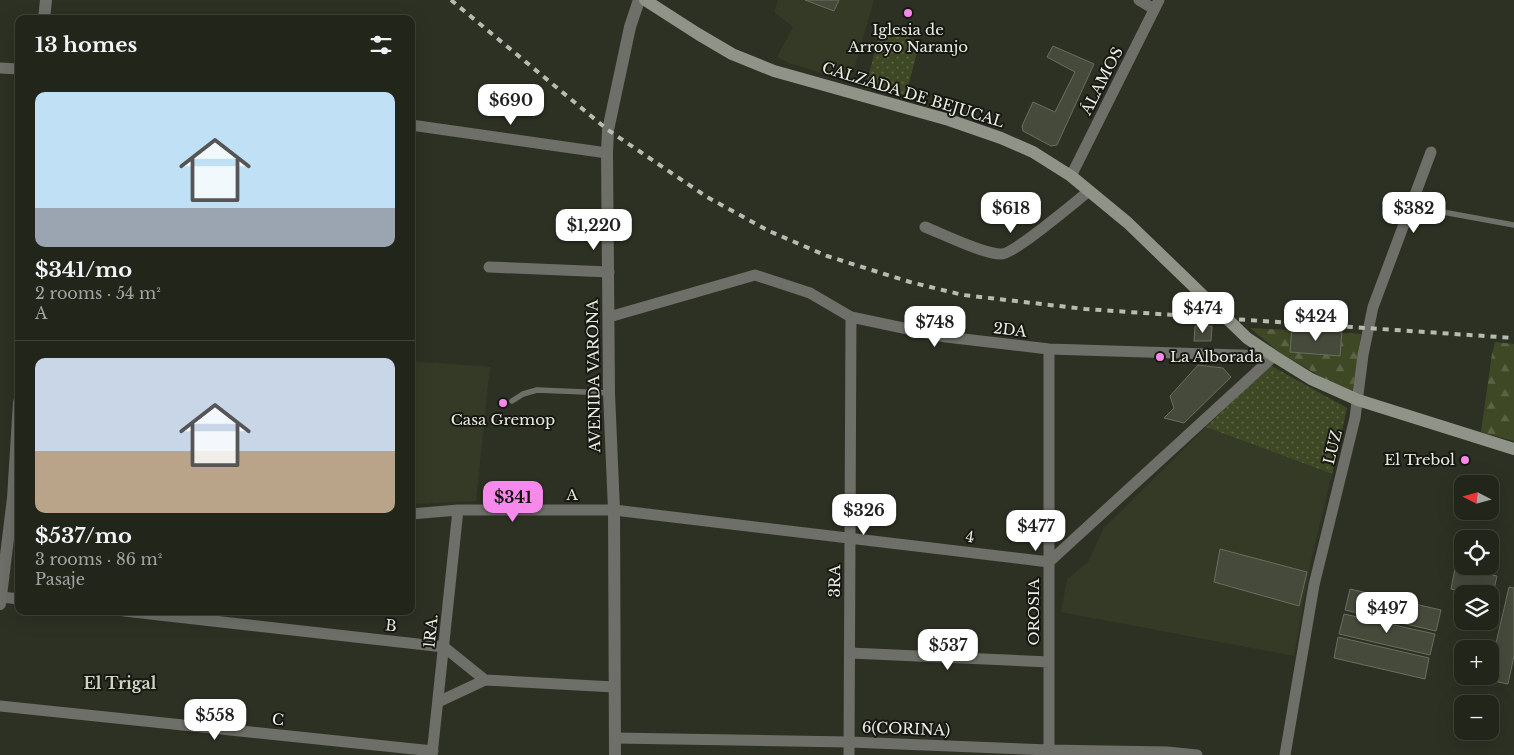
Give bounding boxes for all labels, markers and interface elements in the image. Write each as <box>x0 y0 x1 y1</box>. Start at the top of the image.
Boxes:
marker: Iglesia de Arroyo Naranjo <box>902 7 914 19</box>
place label: Iglesia de Arroyo Naranjo <box>847 20 968 56</box>
icon: filters <box>367 31 395 59</box>
text: 13 homes <box>35 32 137 58</box>
street label: ÁLAMOS <box>1076 43 1127 119</box>
street label: CALZADA DE BEJUCAL <box>820 58 1007 131</box>
pin: $690 <box>481 84 541 126</box>
text: $690 <box>489 90 533 110</box>
icon: home <box>170 125 260 215</box>
pin: $618 <box>981 192 1041 234</box>
pin: $382 <box>1384 192 1444 234</box>
text: $618 <box>992 198 1030 218</box>
text: $382 <box>1393 198 1435 218</box>
pin: $1,220 <box>553 208 635 251</box>
text: $1,220 <box>567 215 621 235</box>
text: $341/mo <box>35 257 132 283</box>
text: 2 rooms · 54 m² <box>35 283 161 303</box>
pin: $474 <box>1173 292 1233 334</box>
text: $474 <box>1183 298 1223 318</box>
street label: AVENIDA VARONA <box>583 299 604 454</box>
pin: $424 <box>1286 300 1346 342</box>
text: A <box>35 303 47 323</box>
pin: $748 <box>905 306 965 348</box>
text: $424 <box>1295 306 1337 326</box>
text: $748 <box>915 312 955 332</box>
street label: 2DA <box>992 318 1028 341</box>
place label: La Alborada <box>1170 347 1263 366</box>
marker: La Alborada <box>1154 351 1166 363</box>
icon: home <box>170 390 260 480</box>
marker: Casa Gremop <box>497 397 509 409</box>
place label: Casa Gremop <box>451 410 555 429</box>
street label: LUZ <box>1319 428 1346 466</box>
place label: El Trebol <box>1384 450 1455 469</box>
marker: El Trebol <box>1459 454 1471 466</box>
north arrow <box>1454 475 1499 520</box>
map controls <box>1454 475 1499 740</box>
pin: $341 <box>483 480 543 523</box>
street label: A <box>565 485 578 504</box>
text: $341 <box>494 487 532 507</box>
pin: $326 <box>834 494 894 536</box>
text: $326 <box>843 500 885 520</box>
pin: $477 <box>1006 510 1066 552</box>
text: $477 <box>1017 516 1055 536</box>
text: $537/mo <box>35 523 132 549</box>
street label: 4 <box>965 527 976 546</box>
button: locate <box>1454 530 1499 575</box>
text: 3 rooms · 86 m² <box>35 549 162 569</box>
street label: 3RA <box>825 564 844 597</box>
text: Pasaje <box>35 569 85 589</box>
street label: OROSIA <box>1024 578 1043 646</box>
button: layers <box>1454 585 1499 630</box>
pin: $497 <box>1357 592 1417 634</box>
text: $497 <box>1367 598 1407 618</box>
street label: 1RA. <box>419 613 442 649</box>
street label: B <box>384 615 398 636</box>
pin: $537 <box>918 628 978 671</box>
text: $537 <box>929 635 967 655</box>
button: + <box>1454 640 1499 685</box>
district label: El Trigal <box>84 673 157 693</box>
button: − <box>1454 695 1499 740</box>
pin: $558 <box>185 698 245 741</box>
text: $558 <box>195 705 235 725</box>
street label: C <box>271 709 285 730</box>
street label: 6(CORINA) <box>862 717 950 740</box>

